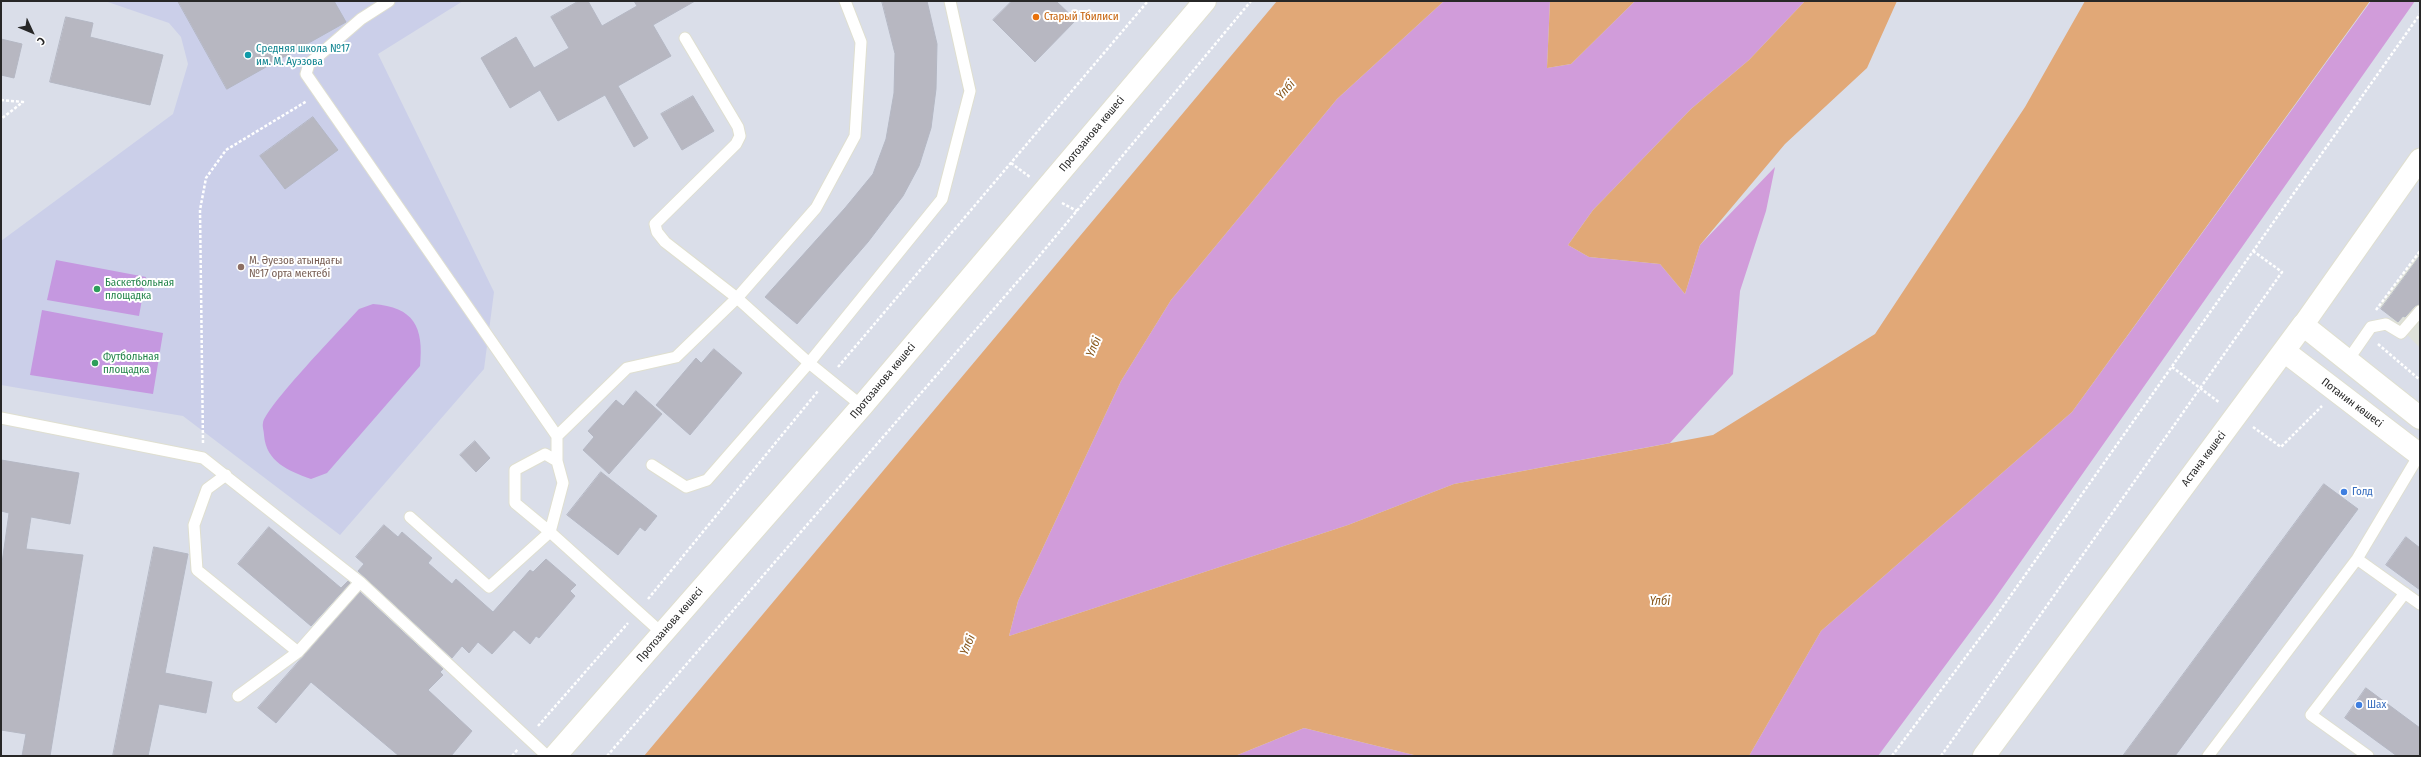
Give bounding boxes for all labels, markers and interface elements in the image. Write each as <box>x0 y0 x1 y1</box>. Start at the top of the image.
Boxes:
place label: Старый Тбилиси <box>1044 10 1119 24</box>
north arrow <box>12 12 52 52</box>
marker: Старый Тбилиси <box>1031 12 1041 22</box>
text: С <box>34 34 48 47</box>
place label: Средняя школа №17 им. М. Ауэзова <box>256 42 350 68</box>
marker: Средняя школа №17 им. М. Ауэзова <box>243 50 253 60</box>
water label: Үлбі <box>1274 77 1298 103</box>
street label: Протозанова көшесі <box>1057 94 1127 174</box>
place label: М. Әуезов атындағы №17 орта мектебі <box>249 254 342 280</box>
marker: М. Әуезов атындағы №17 орта мектебі <box>236 262 246 272</box>
place label: Баскетбольная площадка <box>105 276 174 302</box>
marker: Баскетбольная площадка <box>92 284 102 294</box>
water label: Үлбі <box>1083 335 1105 359</box>
street label: Протозанова көшесі <box>848 341 918 421</box>
place label: Футбольная площадка <box>103 350 159 376</box>
marker: Футбольная площадка <box>90 358 100 368</box>
street label: Потанин көшесі <box>2319 376 2385 430</box>
street label: Астана көшесі <box>2179 429 2229 489</box>
place label: Голд <box>2352 485 2373 499</box>
marker: Голд <box>2339 487 2349 497</box>
street label: Протозанова көшесі <box>634 585 706 665</box>
water label: Үлбі <box>1650 595 1670 609</box>
water label: Үлбі <box>957 633 979 657</box>
place label: Шах <box>2367 698 2386 712</box>
marker: Шах <box>2354 700 2364 710</box>

